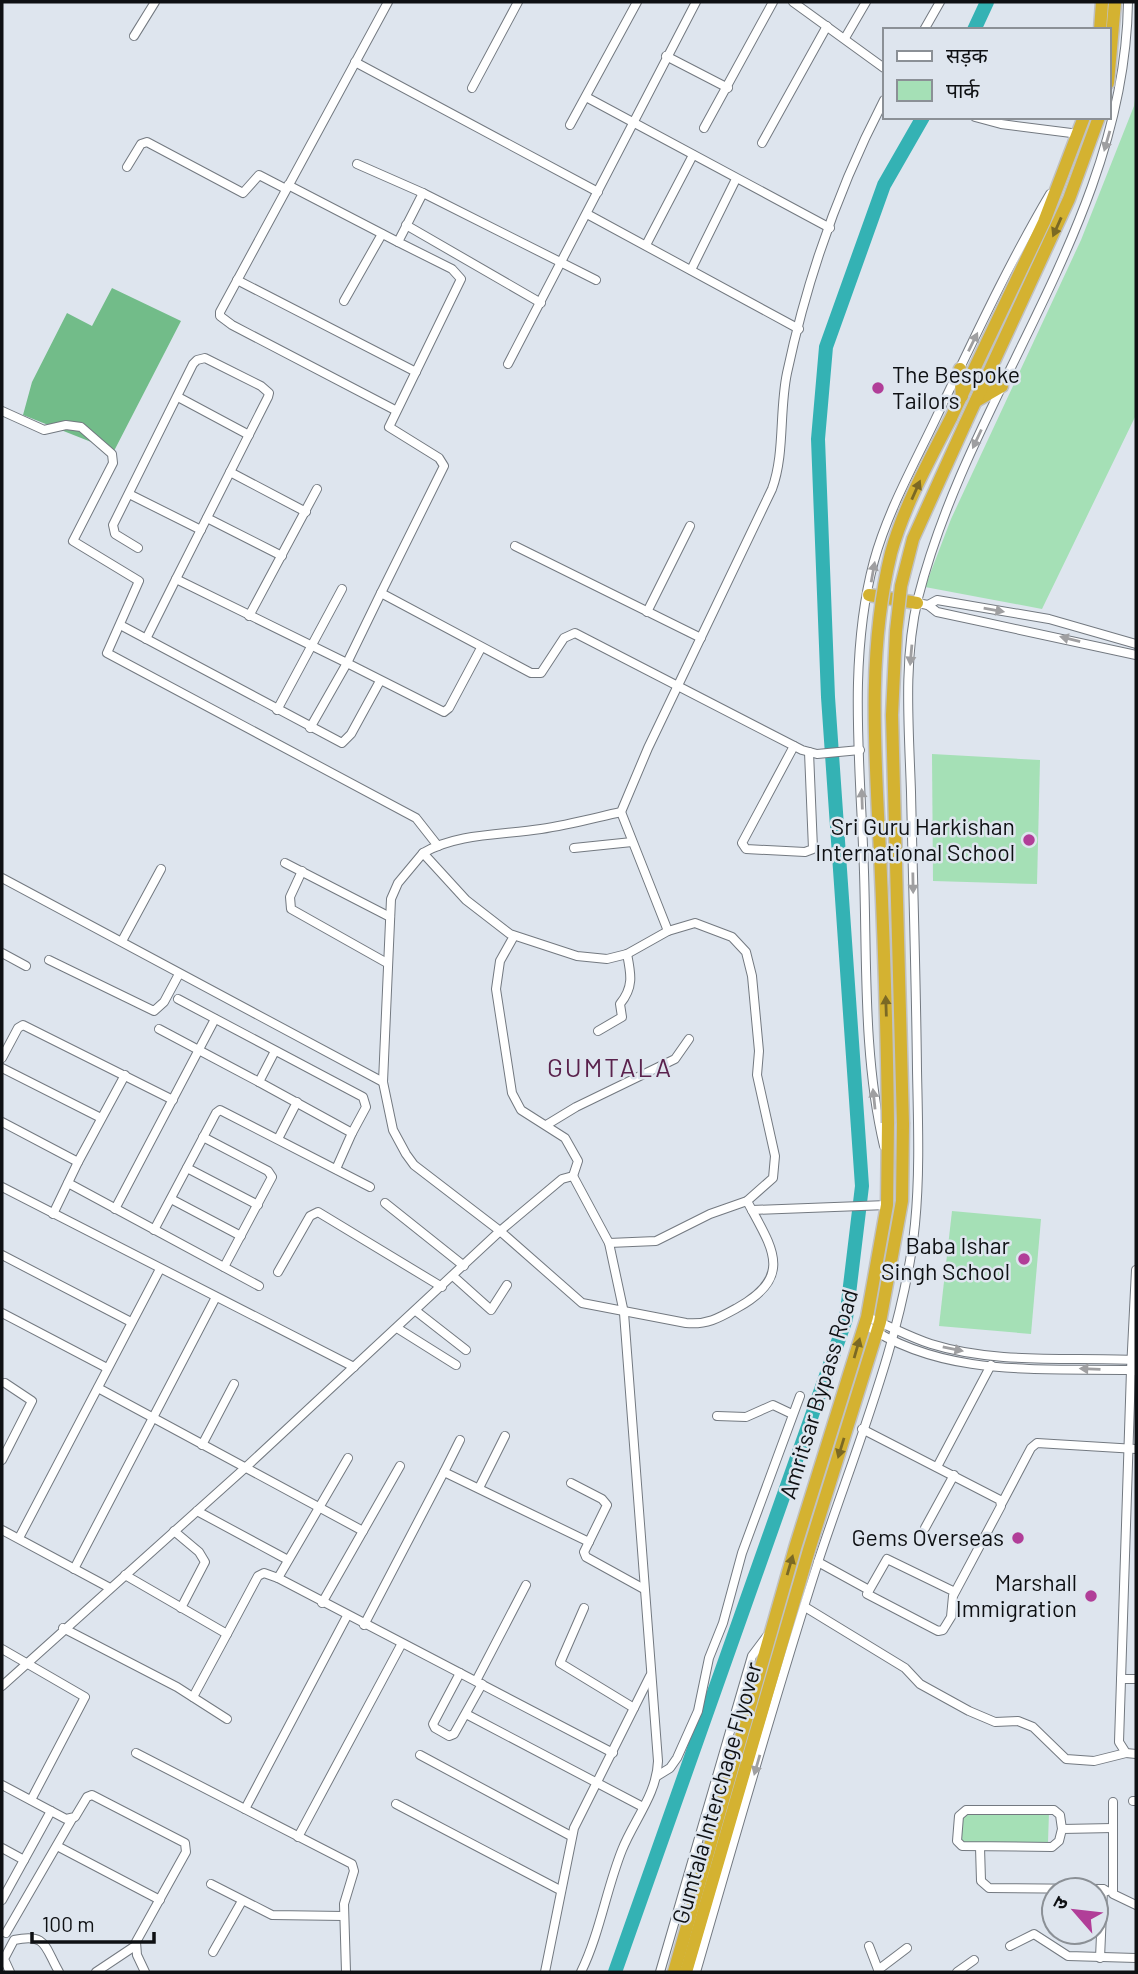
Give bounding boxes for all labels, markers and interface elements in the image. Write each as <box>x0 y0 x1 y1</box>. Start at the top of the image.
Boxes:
legend <box>883 28 1110 119</box>
text: सड़क <box>946 42 988 67</box>
text: पार्क <box>946 77 980 102</box>
one-way arrow <box>1101 130 1112 152</box>
one-way arrow <box>1051 216 1062 237</box>
one-way arrow <box>967 332 979 352</box>
place label: The Bespoke Tailors <box>892 360 1020 414</box>
marker: The Bespoke Tailors <box>870 380 886 396</box>
one-way arrow <box>971 429 983 449</box>
one-way arrow <box>911 480 922 501</box>
one-way arrow <box>867 561 878 583</box>
one-way arrow <box>983 605 1005 616</box>
one-way arrow <box>1059 633 1081 644</box>
one-way arrow <box>905 645 916 667</box>
one-way arrow <box>856 787 867 809</box>
place label: Sri Guru Harkishan International School <box>815 812 1015 866</box>
marker: Sri Guru Harkishan International School <box>1021 832 1037 848</box>
one-way arrow <box>908 872 919 894</box>
one-way arrow <box>881 995 892 1017</box>
district label: GUMTALA <box>547 1051 673 1082</box>
one-way arrow <box>869 1088 880 1110</box>
place label: Baba Ishar Singh School <box>881 1231 1011 1285</box>
marker: Baba Ishar Singh School <box>1016 1251 1032 1267</box>
street label: Amritsar Bypass Road <box>773 1285 863 1502</box>
one-way arrow <box>853 1337 863 1358</box>
one-way arrow <box>942 1344 964 1355</box>
one-way arrow <box>1078 1364 1100 1375</box>
one-way arrow <box>835 1438 845 1459</box>
place label: Gems Overseas <box>852 1523 1004 1551</box>
marker: Gems Overseas <box>1010 1530 1026 1546</box>
one-way arrow <box>785 1554 795 1575</box>
place label: Marshall Immigration <box>956 1568 1077 1622</box>
marker: Marshall Immigration <box>1083 1588 1099 1604</box>
street label: Gumtala Interchage Flyover <box>665 1658 767 1927</box>
one-way arrow <box>751 1755 761 1776</box>
north arrow <box>1040 1876 1110 1946</box>
text: उ <box>1047 1892 1073 1913</box>
scale bar <box>32 1900 154 1944</box>
text: 100 m <box>42 1911 95 1936</box>

